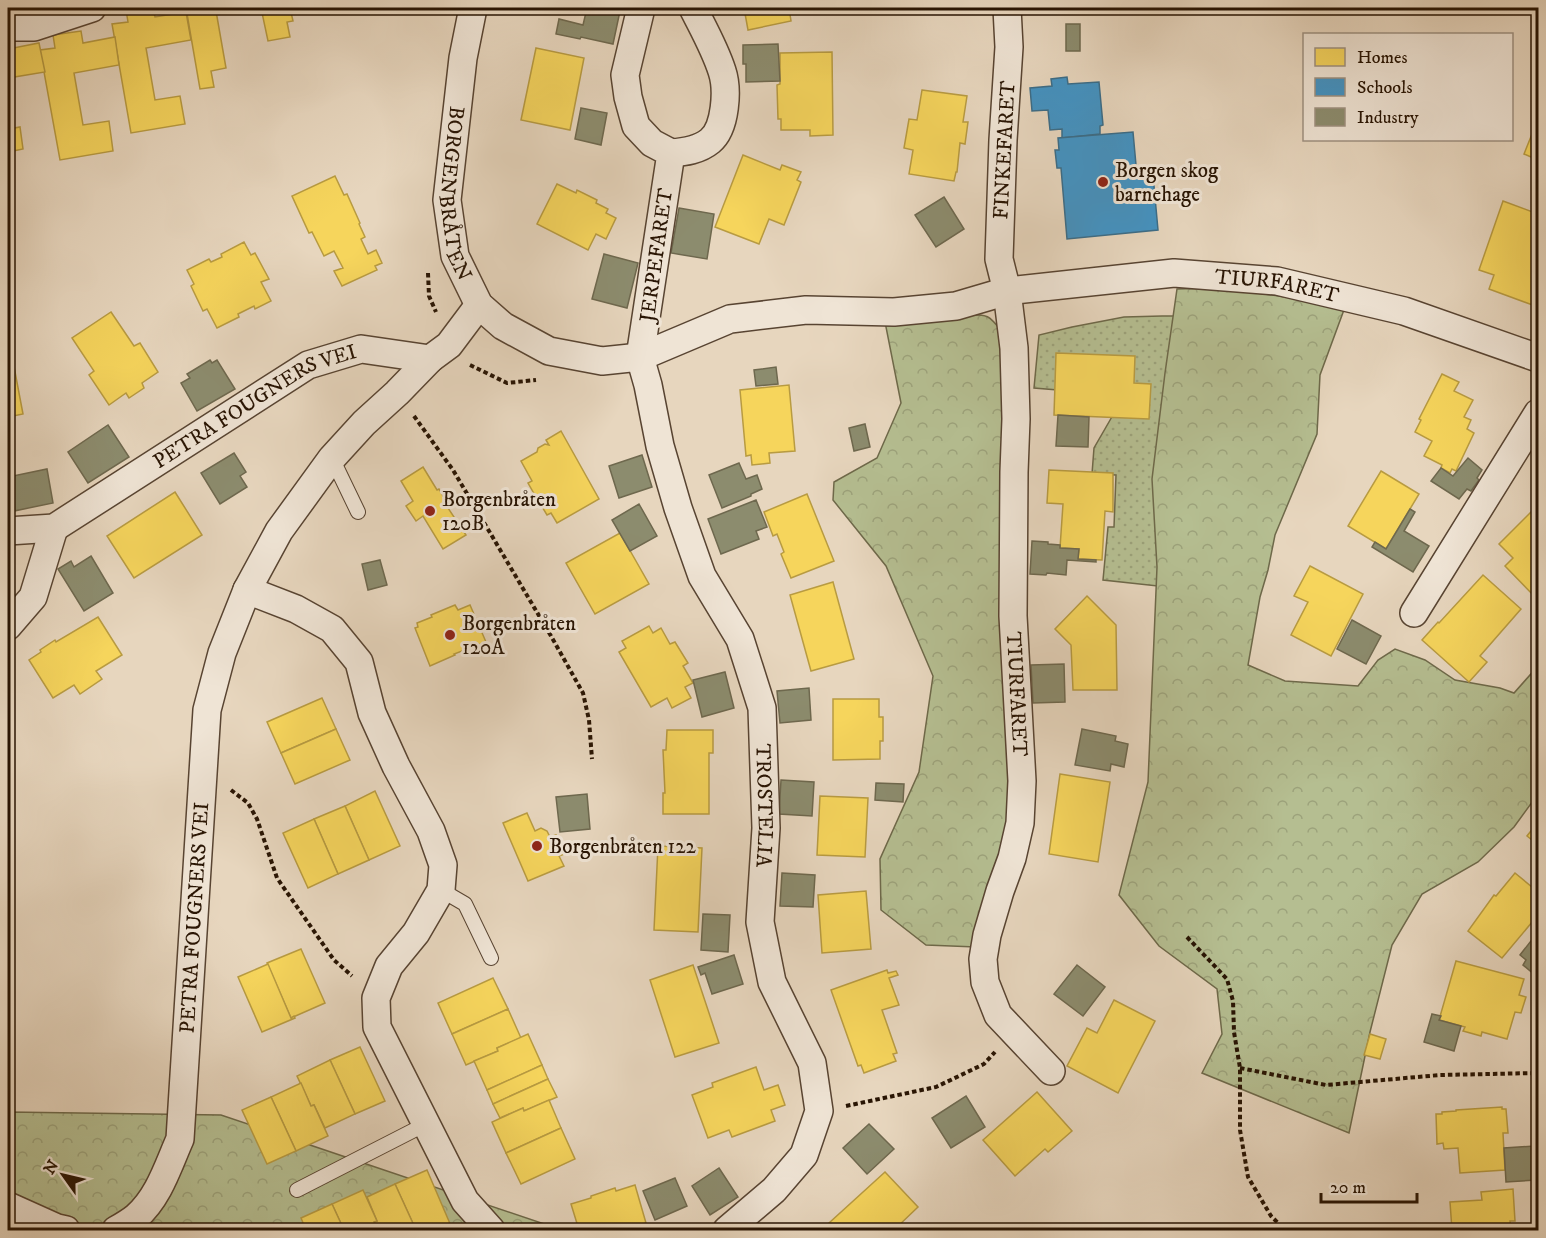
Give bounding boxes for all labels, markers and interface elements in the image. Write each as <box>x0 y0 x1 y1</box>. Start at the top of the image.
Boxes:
legend <box>1303 33 1513 141</box>
text: Homes <box>1357 47 1408 69</box>
text: Schools <box>1357 77 1412 99</box>
street label: FINKEFARET <box>988 80 1022 220</box>
street label: BORGENBRÅTEN <box>432 105 477 285</box>
text: Industry <box>1357 107 1419 129</box>
place label: Borgen skog barnehage <box>1115 158 1219 208</box>
marker: Borgen skog barnehage <box>1096 175 1110 189</box>
street label: JERPEFARET <box>634 187 679 326</box>
street label: TIURFARET <box>1214 264 1341 309</box>
street label: PETRA FOUGNERS VEI <box>149 339 360 475</box>
place label: Borgenbråten 120B <box>442 487 556 537</box>
marker: Borgenbråten 120B <box>423 504 437 518</box>
place label: Borgenbråten 120A <box>462 611 576 661</box>
marker: Borgenbråten 120A <box>443 628 457 642</box>
street label: TIURFARET <box>1000 631 1033 757</box>
street label: TROSTELIA <box>749 743 778 869</box>
street label: PETRA FOUGNERS VEI <box>175 801 215 1034</box>
place label: Borgenbråten 122 <box>549 834 697 860</box>
marker: Borgenbråten 122 <box>530 839 544 853</box>
north arrow <box>33 1145 93 1205</box>
text: N <box>39 1156 63 1178</box>
scale bar <box>1321 1166 1417 1204</box>
text: 20 m <box>1330 1177 1366 1199</box>

